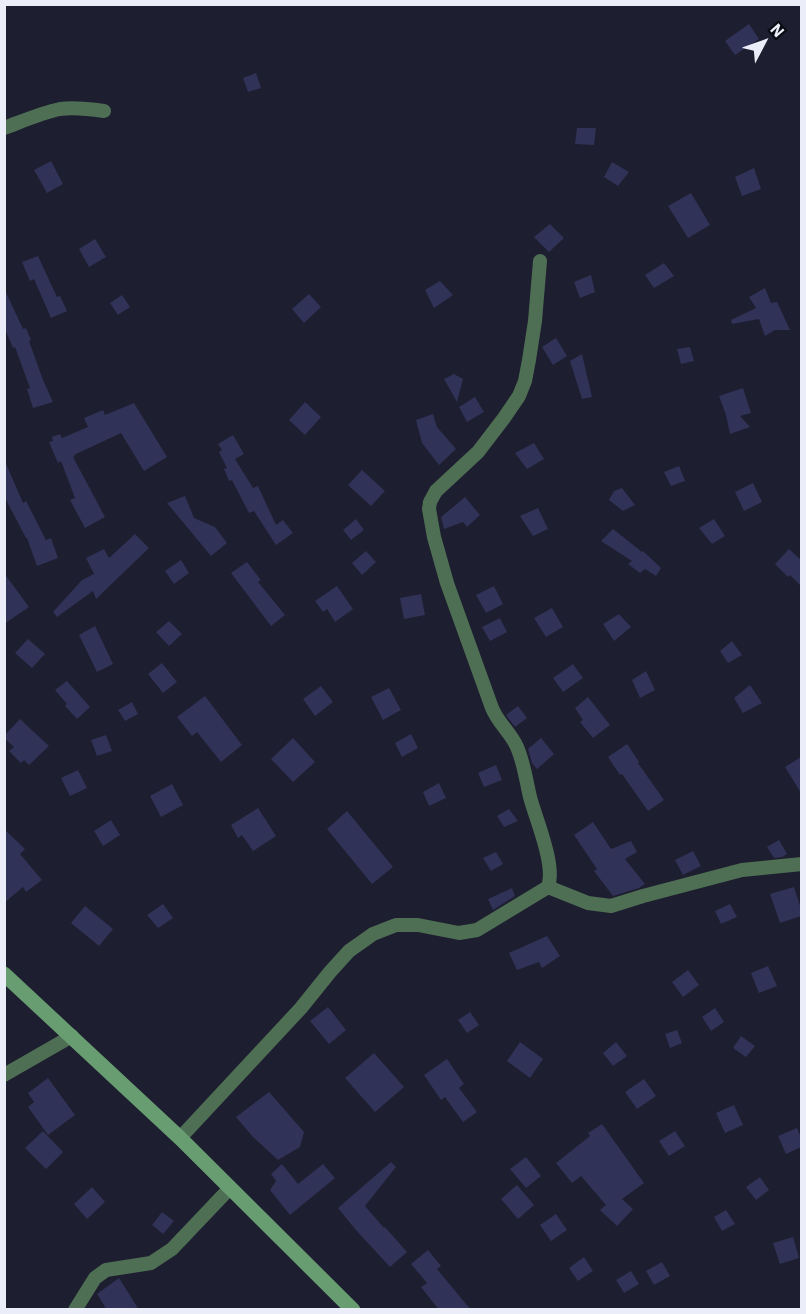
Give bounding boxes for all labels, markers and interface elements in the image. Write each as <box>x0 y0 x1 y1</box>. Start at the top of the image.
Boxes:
north arrow <box>734 12 794 72</box>
text: N <box>766 19 789 41</box>

